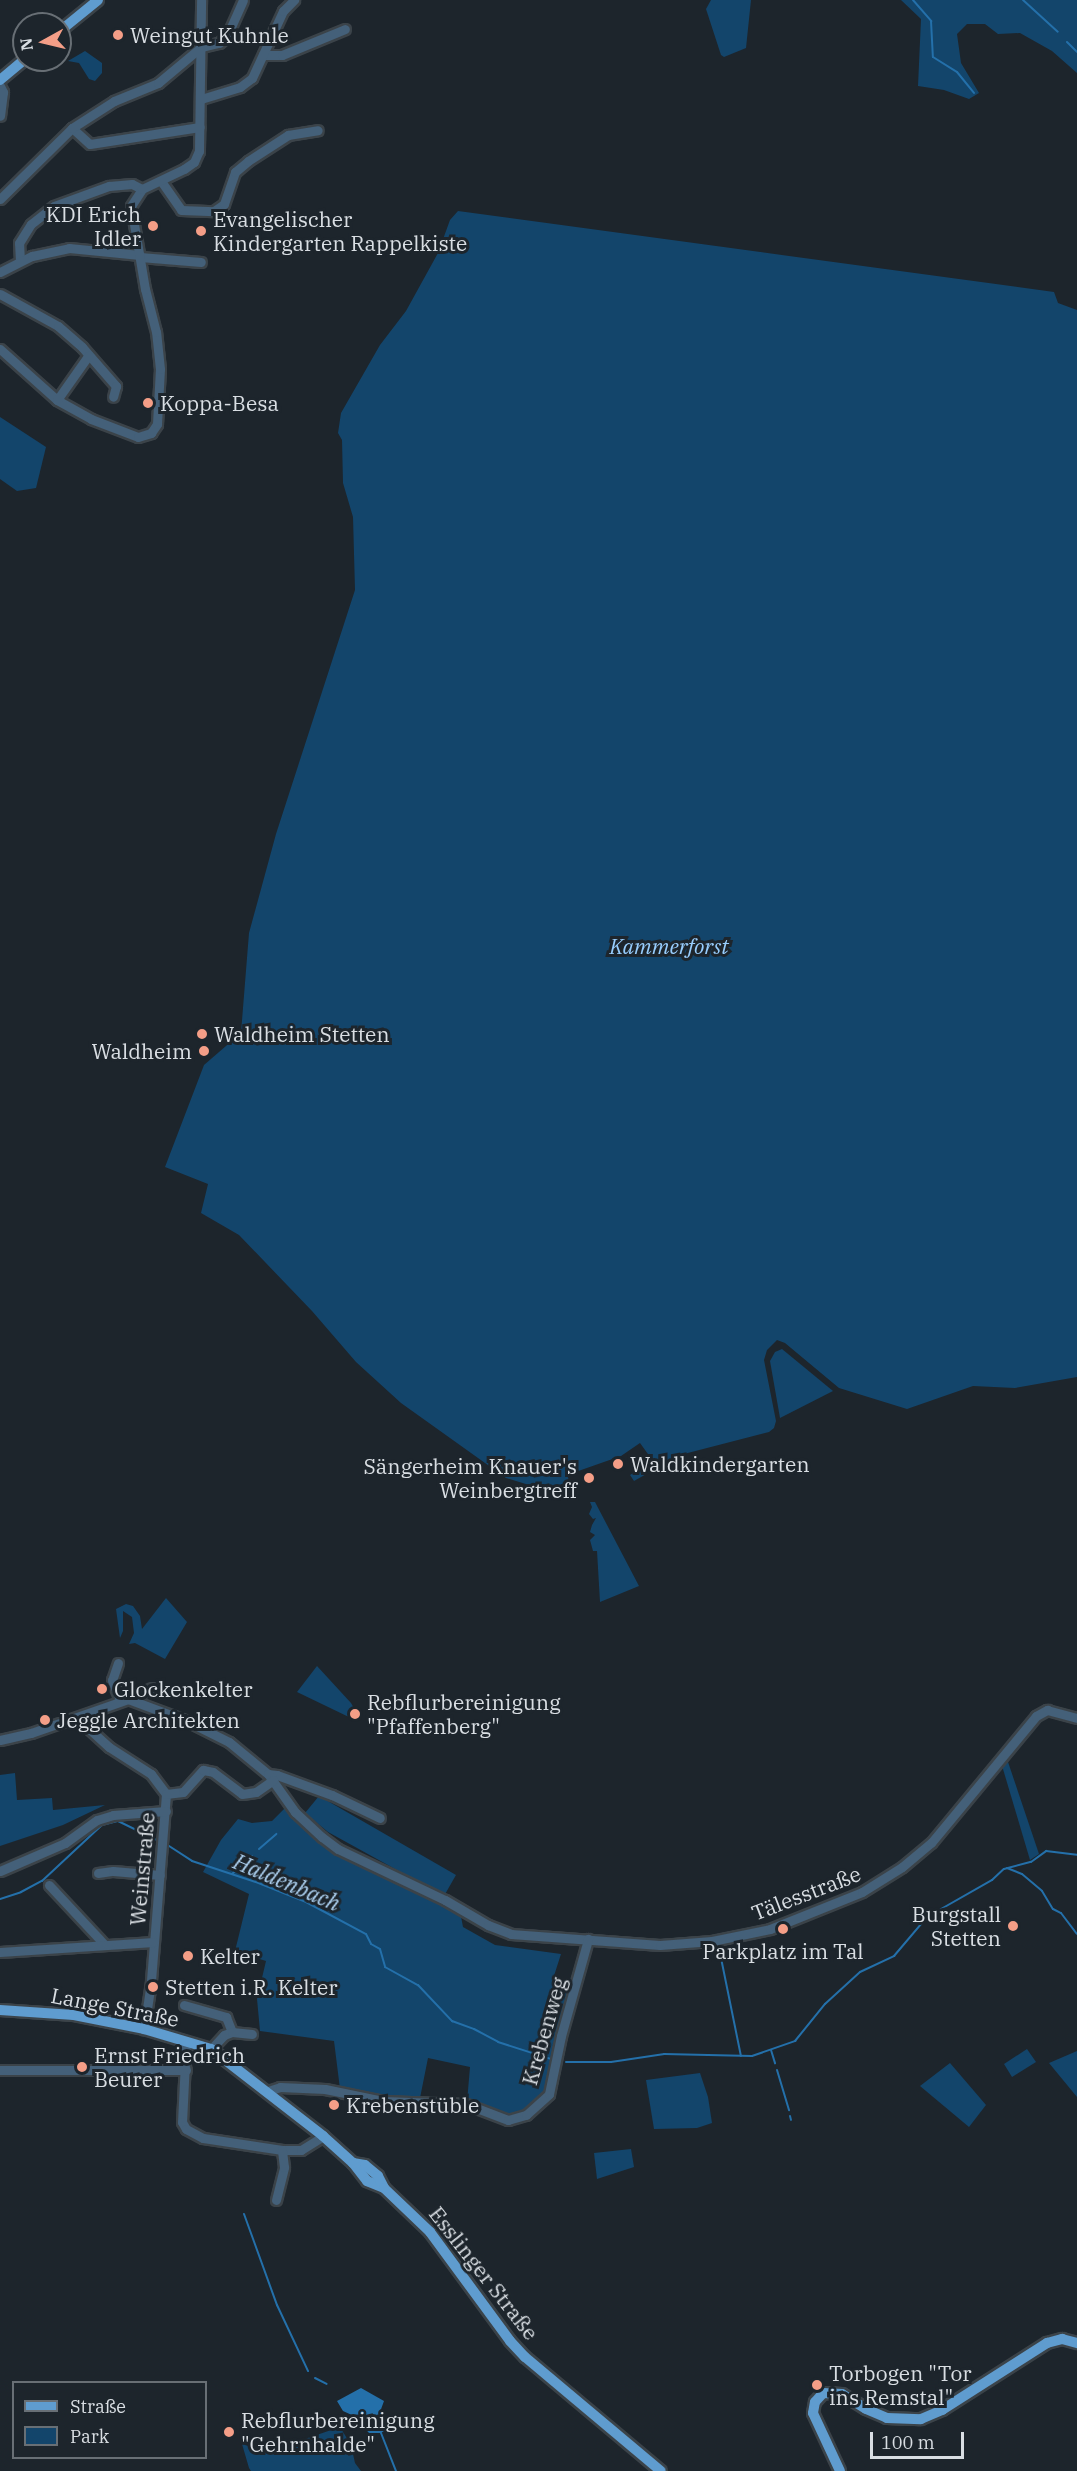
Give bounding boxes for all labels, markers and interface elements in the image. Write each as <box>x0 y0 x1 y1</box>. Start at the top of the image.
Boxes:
north arrow <box>12 12 72 72</box>
place label: Weingut Kuhnle <box>130 22 289 48</box>
marker: Weingut Kuhnle <box>111 28 125 42</box>
text: N <box>15 37 37 52</box>
place label: KDI Erich Idler <box>46 201 141 251</box>
place label: Evangelischer Kindergarten Rappelkiste <box>213 206 467 256</box>
marker: KDI Erich Idler <box>146 219 160 233</box>
marker: Evangelischer Kindergarten Rappelkiste <box>194 224 208 238</box>
place label: Koppa-Besa <box>160 390 279 416</box>
marker: Koppa-Besa <box>141 396 155 410</box>
park label: Kammerforst <box>609 933 729 959</box>
place label: Waldheim Stetten <box>214 1021 390 1047</box>
marker: Waldheim Stetten <box>195 1027 209 1041</box>
place label: Waldheim <box>91 1038 192 1064</box>
marker: Waldheim <box>197 1044 211 1058</box>
place label: Waldkindergarten <box>630 1451 810 1477</box>
place label: Sängerheim Knauer's Weinbergtreff <box>363 1453 577 1503</box>
marker: Waldkindergarten <box>611 1457 625 1471</box>
marker: Sängerheim Knauer's Weinbergtreff <box>582 1471 596 1485</box>
place label: Glockenkelter <box>114 1676 252 1702</box>
marker: Glockenkelter <box>95 1682 109 1696</box>
place label: Rebflurbereinigung "Pfaffenberg" <box>367 1689 561 1739</box>
place label: Jeggle Architekten <box>57 1707 240 1733</box>
marker: Rebflurbereinigung "Pfaffenberg" <box>348 1707 362 1721</box>
marker: Jeggle Architekten <box>38 1713 52 1727</box>
street label: Weinstraße <box>124 1811 160 1927</box>
water label: Haldenbach <box>230 1848 344 1916</box>
street label: Tälesstraße <box>748 1861 864 1925</box>
place label: Burgstall Stetten <box>912 1901 1001 1951</box>
marker: Burgstall Stetten <box>1006 1919 1020 1933</box>
marker: Parkplatz im Tal <box>776 1922 790 1936</box>
place label: Parkplatz im Tal <box>702 1938 864 1964</box>
place label: Kelter <box>200 1943 260 1969</box>
marker: Kelter <box>181 1949 195 1963</box>
place label: Stetten i.R. Kelter <box>165 1974 338 2000</box>
street label: Krebenweg <box>517 1974 571 2088</box>
marker: Stetten i.R. Kelter <box>146 1980 160 1994</box>
street label: Lange Straße <box>49 1982 181 2032</box>
place label: Ernst Friedrich Beurer <box>94 2042 245 2092</box>
marker: Ernst Friedrich Beurer <box>75 2060 89 2074</box>
place label: Krebenstüble <box>346 2092 479 2118</box>
marker: Krebenstüble <box>327 2098 341 2112</box>
street label: Esslinger Straße <box>424 2201 544 2345</box>
place label: Torbogen "Tor ins Remstal" <box>829 2360 972 2410</box>
marker: Torbogen "Tor ins Remstal" <box>810 2378 824 2392</box>
legend <box>12 2381 207 2459</box>
text: Straße <box>70 2395 126 2418</box>
place label: Rebflurbereinigung "Gehrnhalde" <box>241 2407 435 2457</box>
scale bar <box>873 2420 968 2458</box>
text: Park <box>70 2425 109 2448</box>
marker: Rebflurbereinigung "Gehrnhalde" <box>222 2425 236 2439</box>
text: 100 m <box>881 2431 935 2454</box>

